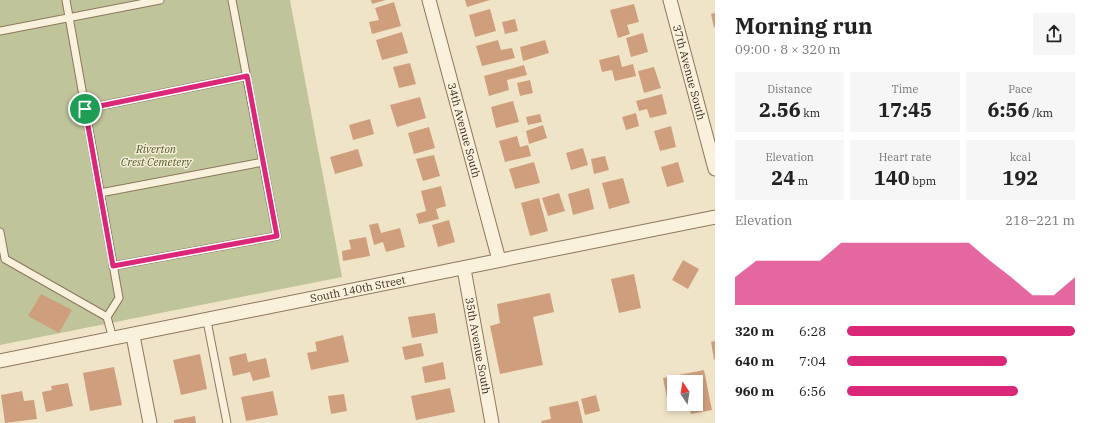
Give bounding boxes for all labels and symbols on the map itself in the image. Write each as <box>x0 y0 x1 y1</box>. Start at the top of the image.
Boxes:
street label: 37th Avenue South <box>670 23 709 122</box>
street label: 34th Avenue South <box>445 81 484 180</box>
pin <box>68 92 102 126</box>
park label: Riverton Crest Cemetery <box>121 142 192 169</box>
street label: South 140th Street <box>309 272 407 305</box>
street label: 35th Avenue South <box>462 296 494 395</box>
north arrow <box>667 375 703 411</box>

